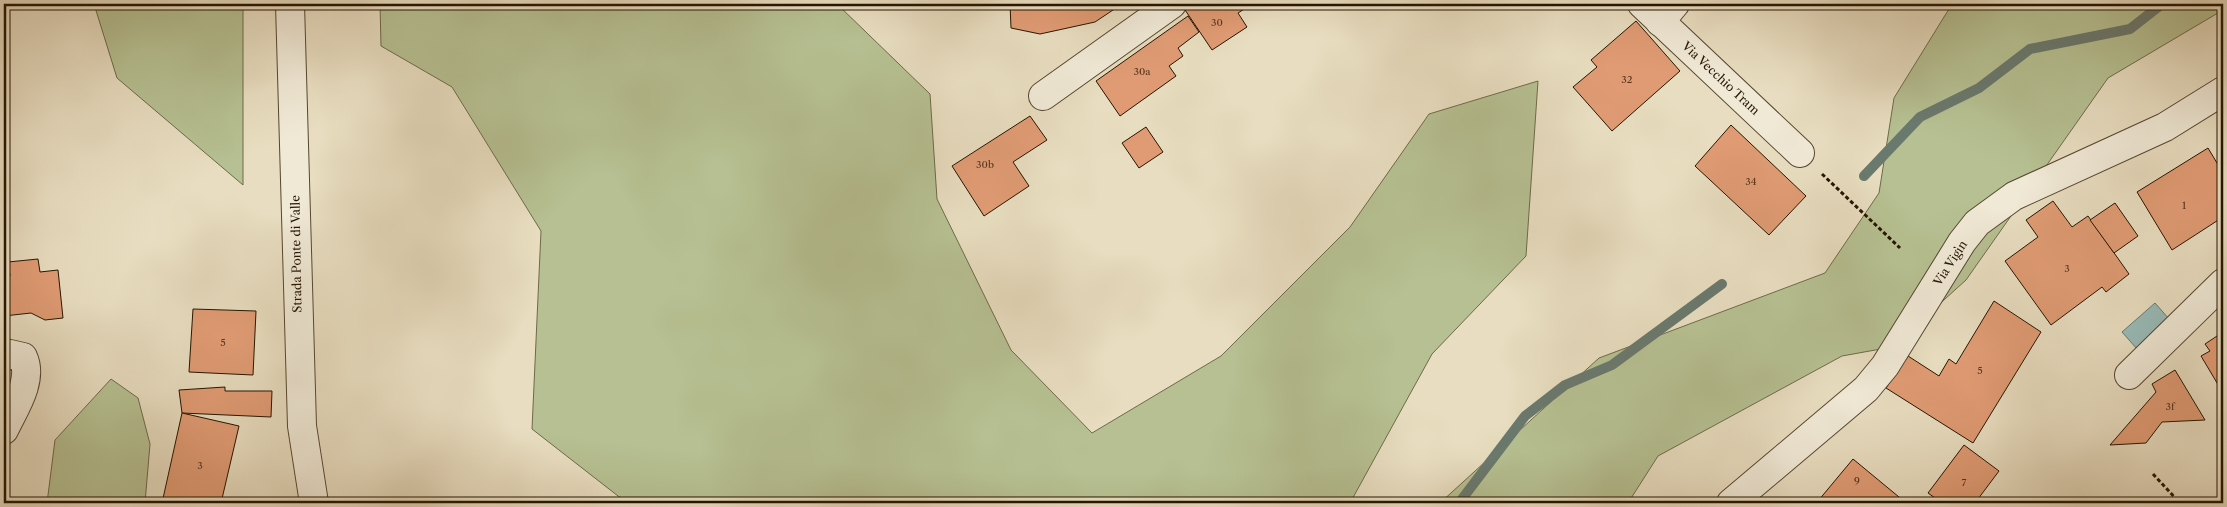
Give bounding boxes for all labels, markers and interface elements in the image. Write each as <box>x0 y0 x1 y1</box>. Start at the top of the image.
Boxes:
house number: 30 <box>1211 16 1223 29</box>
street label: Via Vecchio Tram <box>1678 38 1763 118</box>
house number: 30a <box>1133 65 1151 78</box>
house number: 32 <box>1621 73 1633 86</box>
house number: 30b <box>976 158 994 171</box>
house number: 34 <box>1745 175 1757 188</box>
street label: Strada Ponte di Valle <box>287 195 305 313</box>
house number: 1 <box>2182 199 2187 212</box>
street label: Via Vigìn <box>1929 237 1970 289</box>
house number: 3 <box>2064 262 2070 275</box>
house number: 5 <box>220 336 226 349</box>
house number: 5 <box>1977 364 1983 377</box>
house number: 3f <box>2165 400 2176 413</box>
house number: 3 <box>197 459 203 472</box>
house number: 9 <box>1854 474 1860 487</box>
house number: 7 <box>1962 476 1967 489</box>

